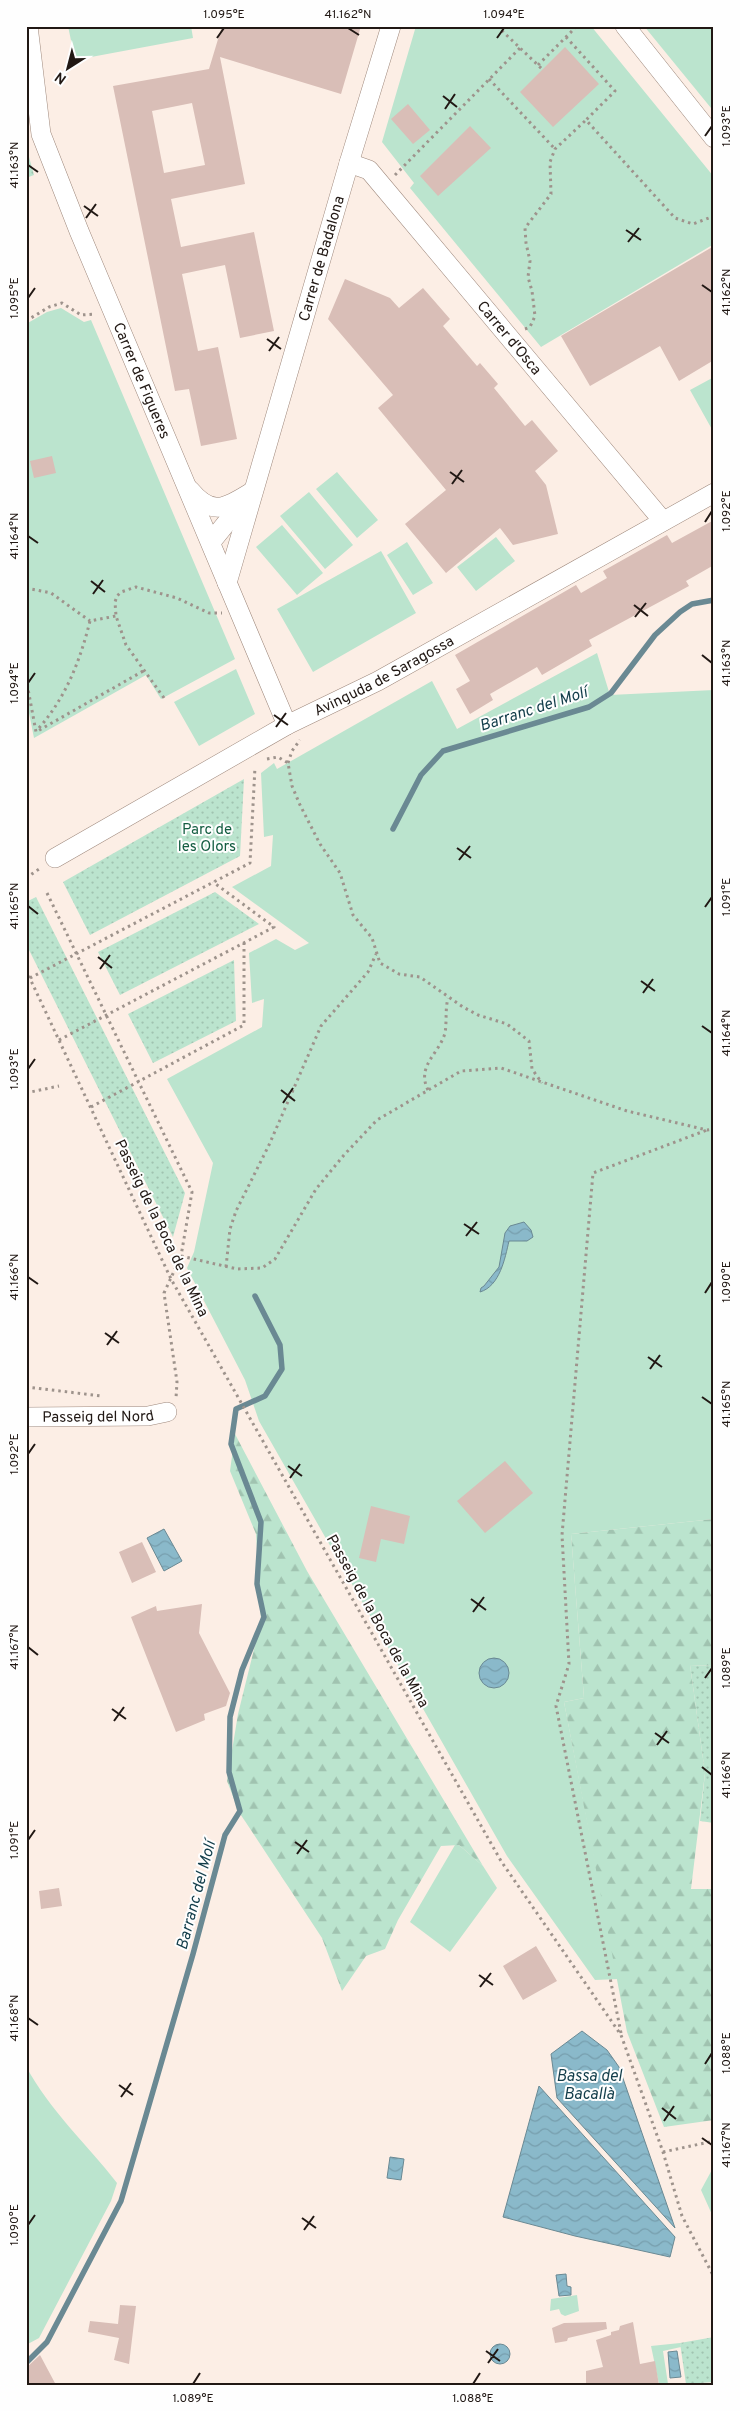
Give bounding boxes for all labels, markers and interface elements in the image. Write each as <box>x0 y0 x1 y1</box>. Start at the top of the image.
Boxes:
text: 1.095°E <box>203 7 245 23</box>
text: 41.162°N <box>325 7 371 23</box>
text: 1.094°E <box>483 7 525 23</box>
north arrow <box>42 42 92 92</box>
text: N <box>52 67 70 87</box>
text: 1.093°E <box>719 105 735 147</box>
text: 41.163°N <box>7 142 23 188</box>
street label: Carrer de Badalona <box>295 194 350 324</box>
text: 41.162°N <box>719 269 735 315</box>
text: 1.095°E <box>7 277 23 319</box>
street label: Carrer d'Osca <box>472 298 545 380</box>
street label: Carrer de Figueres <box>108 320 173 442</box>
text: 1.092°E <box>719 490 735 532</box>
text: 41.164°N <box>7 512 23 560</box>
street label: Avinguda de Saragossa <box>311 632 458 721</box>
text: 41.163°N <box>719 640 735 686</box>
text: 1.094°E <box>7 662 23 704</box>
water label: Barranc del Molí <box>477 682 594 737</box>
park label: Parc de les Olors <box>178 821 236 857</box>
text: 1.091°E <box>719 878 735 916</box>
text: 41.165°N <box>7 882 23 930</box>
text: 41.164°N <box>719 1009 735 1057</box>
text: 1.093°E <box>7 1048 23 1090</box>
street label: Passeig de la Boca de la Mina <box>109 1137 212 1321</box>
text: 41.166°N <box>7 1254 23 1300</box>
text: 1.090°E <box>719 1261 735 1303</box>
text: 41.165°N <box>719 1380 735 1428</box>
street label: Passeig del Nord <box>42 1407 156 1428</box>
text: 1.092°E <box>7 1433 23 1475</box>
street label: Passeig de la Boca de la Mina <box>321 1532 432 1712</box>
text: 41.167°N <box>7 1624 23 1670</box>
text: 1.089°E <box>719 1647 735 1689</box>
text: 41.166°N <box>719 1752 735 1798</box>
text: 1.091°E <box>7 1821 23 1859</box>
water label: Barranc del Molí <box>173 1835 222 1952</box>
text: 41.168°N <box>7 1995 23 2041</box>
text: 1.088°E <box>719 2032 735 2074</box>
water label: Bassa del Bacallà <box>556 2067 623 2105</box>
text: 41.167°N <box>719 2122 735 2168</box>
text: 1.090°E <box>7 2204 23 2246</box>
text: 1.089°E <box>172 2391 214 2407</box>
text: 1.088°E <box>452 2391 494 2407</box>

